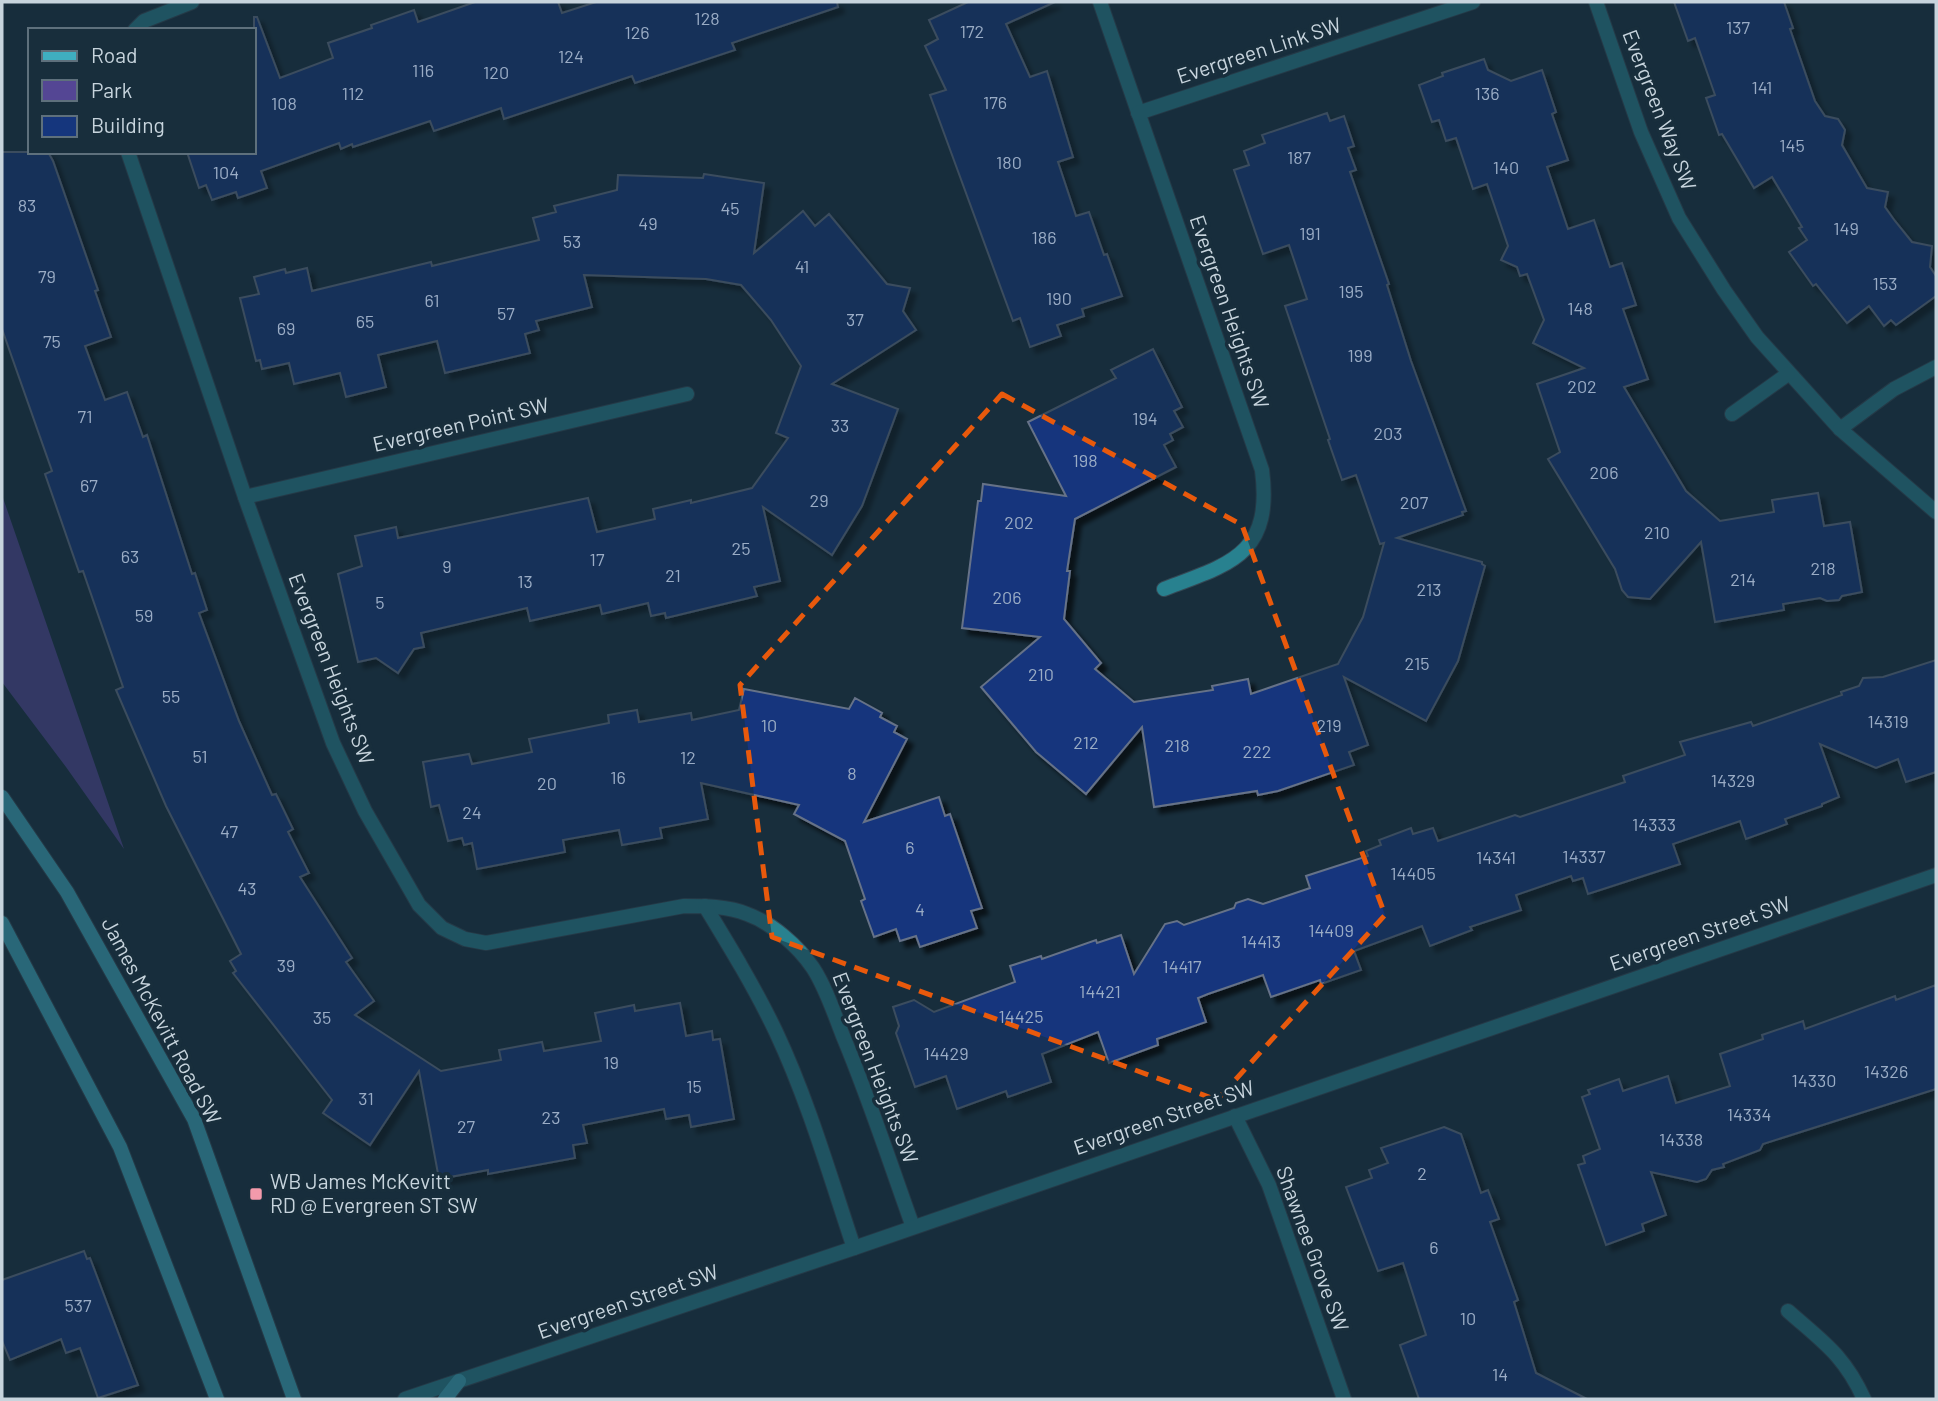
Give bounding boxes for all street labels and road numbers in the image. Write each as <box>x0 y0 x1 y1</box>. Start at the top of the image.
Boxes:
street label: Evergreen Link SW <box>1173 11 1344 88</box>
street label: Evergreen Way SW <box>1618 26 1703 193</box>
street label: Evergreen Heights SW <box>1186 212 1275 411</box>
street label: Evergreen Point SW <box>370 391 551 456</box>
street label: Evergreen Heights SW <box>284 569 380 768</box>
street label: Evergreen Street SW <box>1606 890 1793 975</box>
street label: James McKevitt Road SW <box>97 913 228 1128</box>
street label: Evergreen Heights SW <box>828 968 924 1167</box>
street label: Evergreen Street SW <box>1070 1074 1257 1159</box>
street label: Shawnee Grove SW <box>1272 1162 1355 1335</box>
street label: Evergreen Street SW <box>534 1258 721 1343</box>

